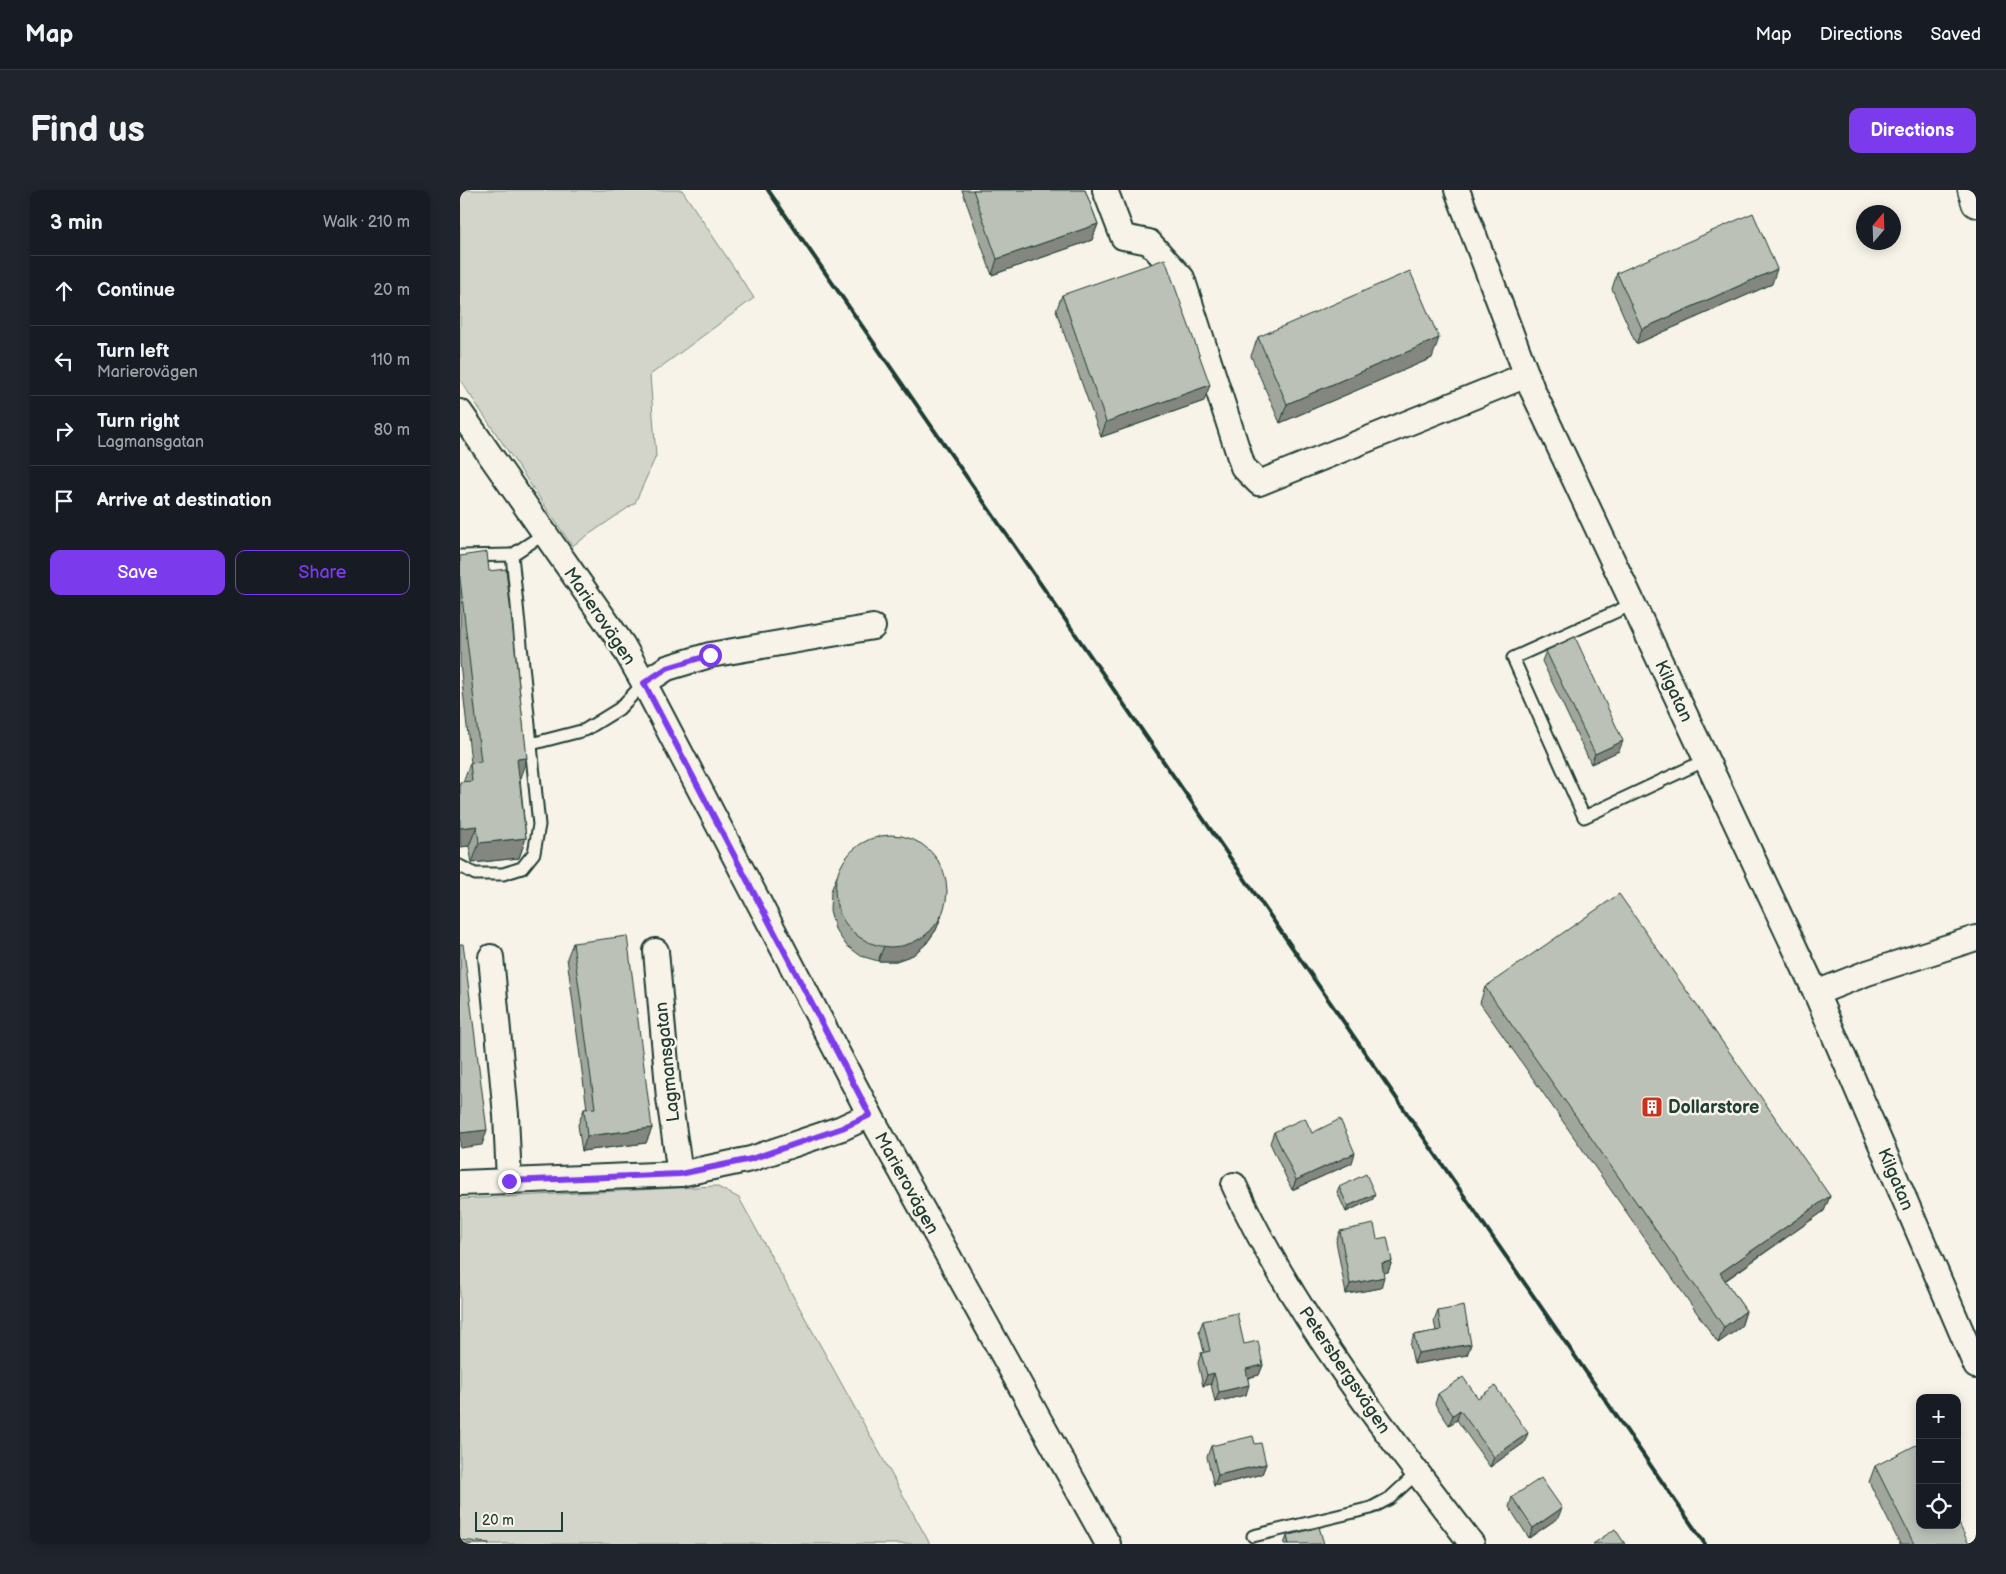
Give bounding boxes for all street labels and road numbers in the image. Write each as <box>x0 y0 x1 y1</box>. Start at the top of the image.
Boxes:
street label: Marierovägen <box>559 563 640 669</box>
street label: Kilgatan <box>1650 657 1697 725</box>
street label: Lagmansgatan <box>651 1001 684 1123</box>
street label: Marierovägen <box>870 1129 943 1238</box>
street label: Kilgatan <box>1873 1145 1918 1214</box>
street label: Petersbergsvägen <box>1294 1303 1395 1438</box>

